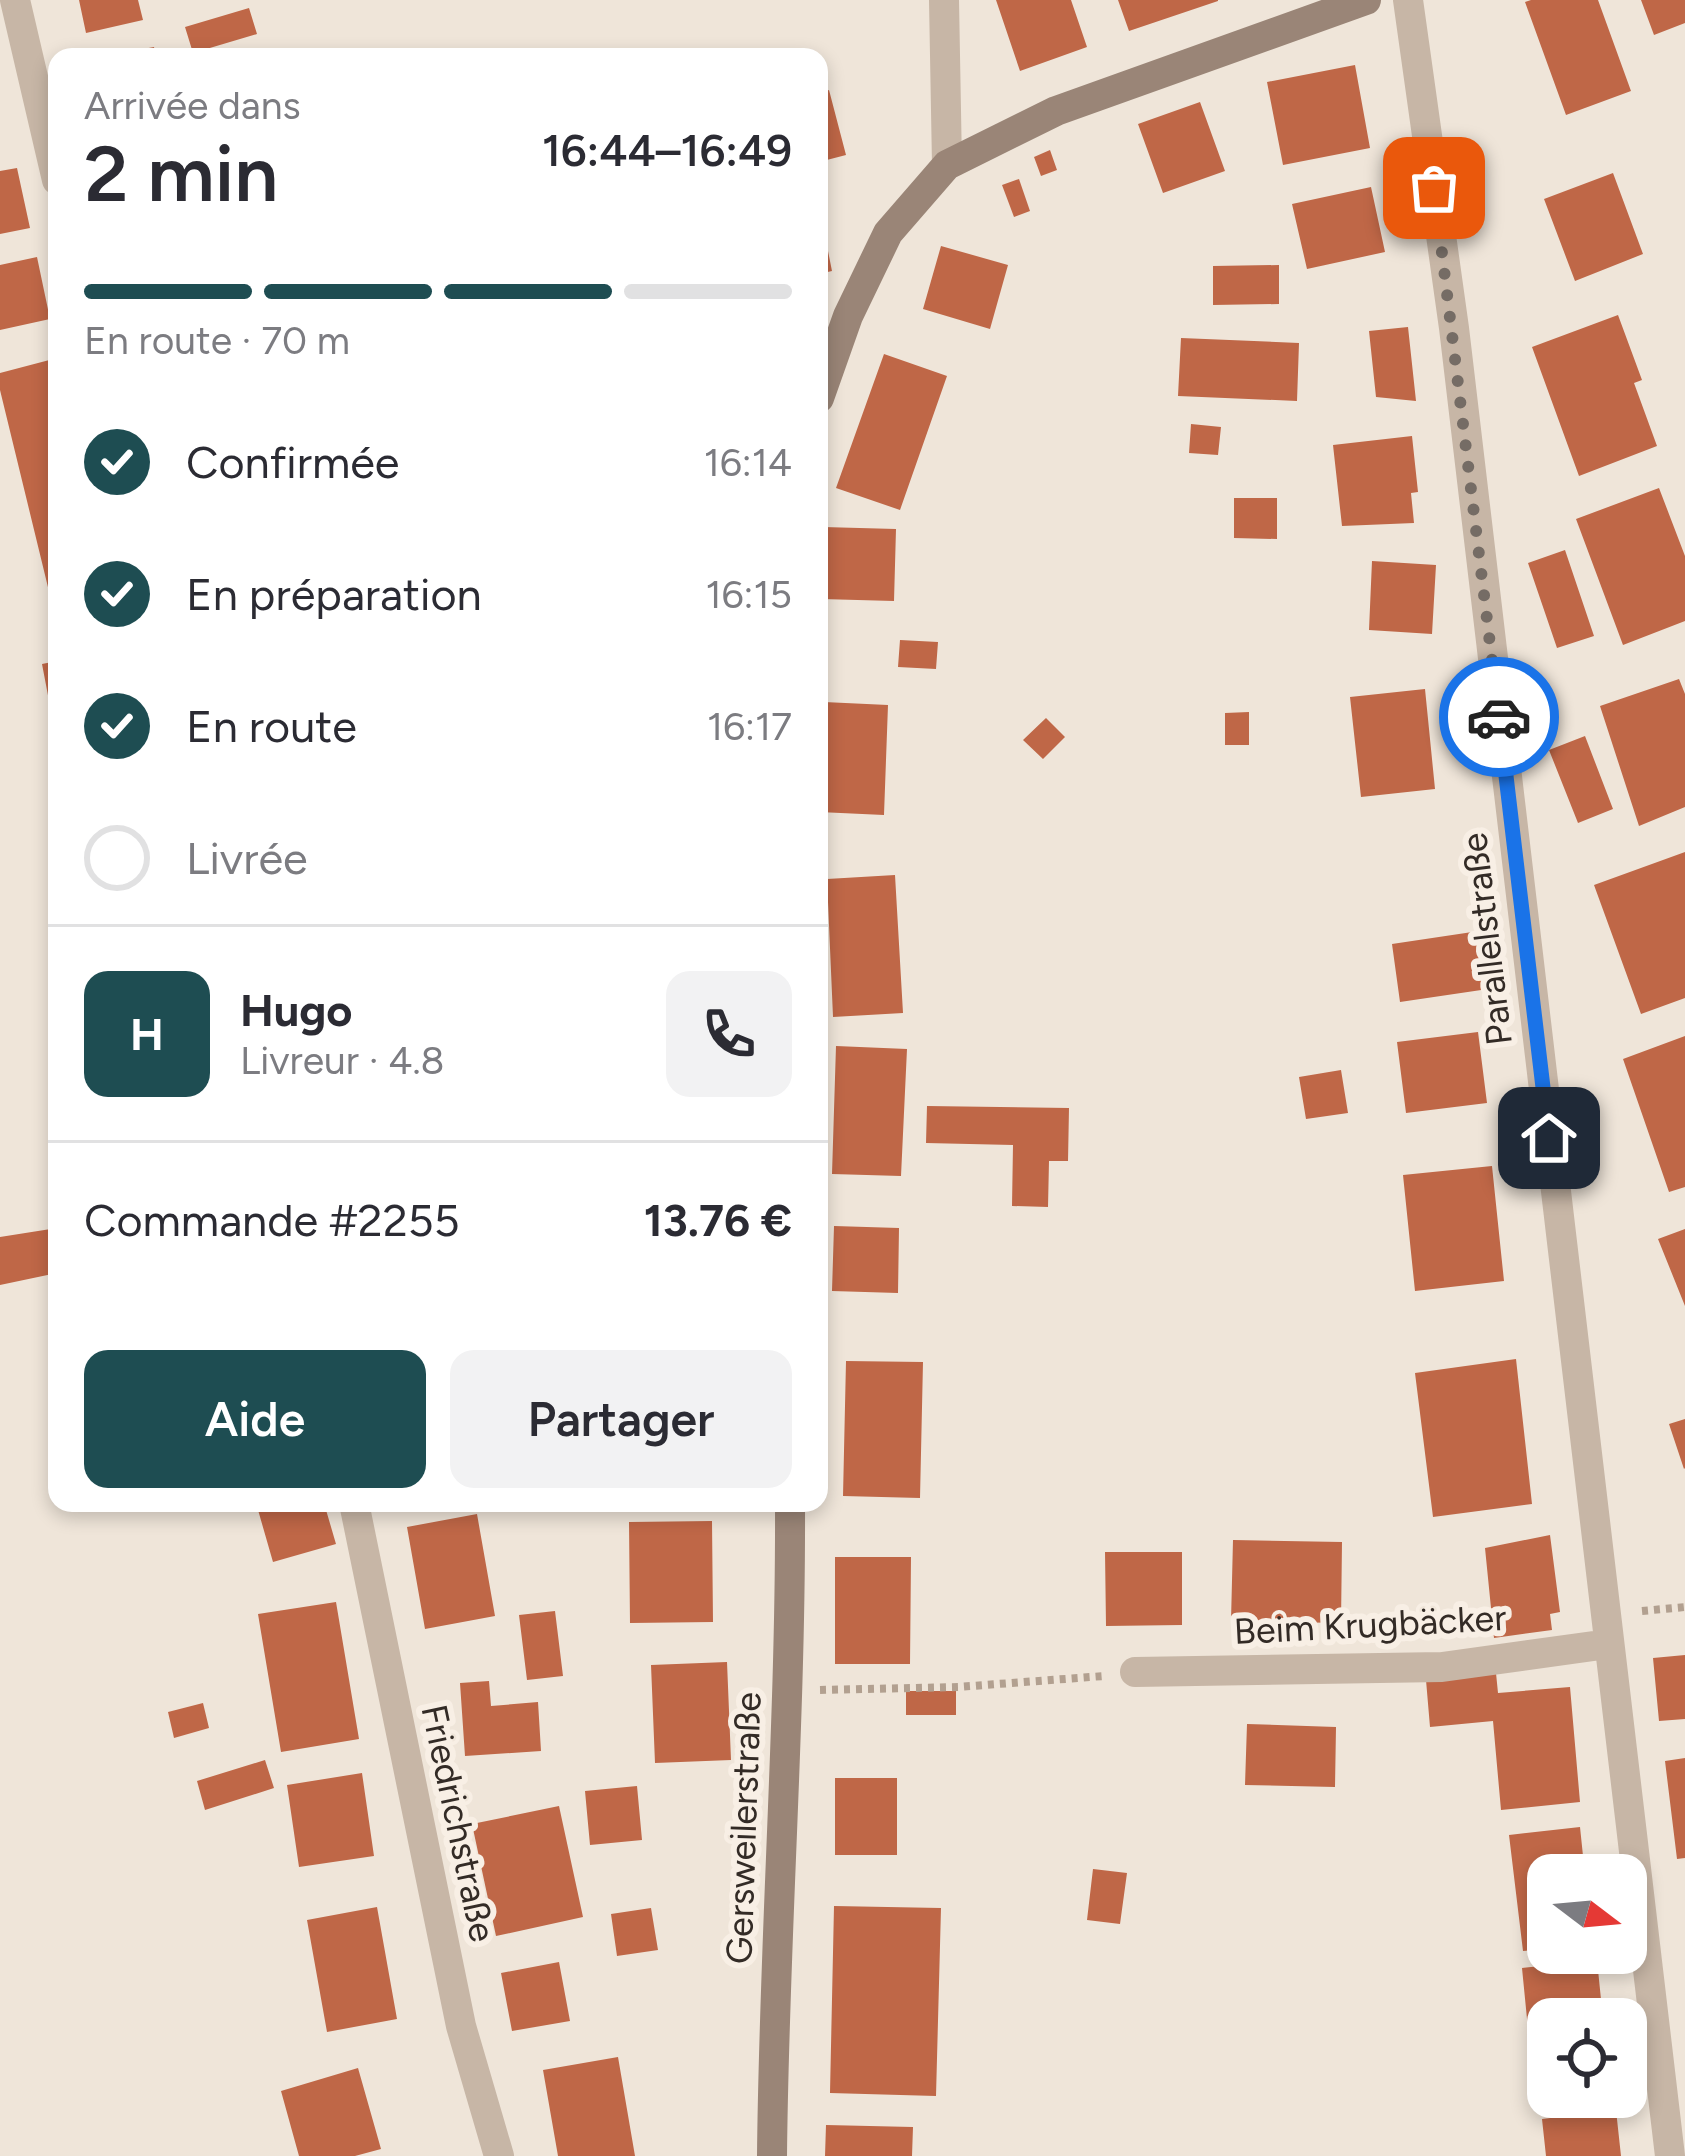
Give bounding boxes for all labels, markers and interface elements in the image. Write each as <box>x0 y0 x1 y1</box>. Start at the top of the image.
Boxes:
text: Arrivée dans <box>84 82 301 129</box>
text: 16:44–16:49 <box>542 123 792 177</box>
text: 2 min <box>84 127 278 221</box>
pin <box>1383 137 1485 239</box>
icon: bag <box>1401 155 1467 221</box>
text: En route · 70 m <box>84 317 350 364</box>
icon: check <box>84 429 150 495</box>
text: Confirmée <box>186 435 399 489</box>
text: 16:14 <box>704 439 792 486</box>
icon: check <box>84 561 150 627</box>
text: En préparation <box>186 567 482 621</box>
text: 16:15 <box>705 571 792 618</box>
courier <box>1439 657 1559 777</box>
icon: car <box>1466 684 1532 750</box>
icon: check <box>84 693 150 759</box>
text: En route <box>186 699 357 753</box>
text: 16:17 <box>707 703 792 750</box>
street label: Parallelstraße <box>1452 830 1521 1048</box>
text: Livrée <box>186 831 308 885</box>
button: phone <box>666 971 792 1097</box>
text: Hugo <box>240 983 353 1037</box>
text: H <box>130 1007 164 1061</box>
text: Livreur · 4.8 <box>240 1037 444 1084</box>
pin <box>1498 1087 1600 1189</box>
icon: home <box>1516 1105 1582 1171</box>
text: Commande #2255 <box>84 1193 460 1247</box>
text: 13.76 € <box>644 1193 792 1247</box>
button: Aide <box>84 1350 426 1488</box>
button: Partager <box>450 1350 792 1488</box>
street label: Beim Krugbäcker <box>1233 1596 1507 1653</box>
street label: Gersweilerstraße <box>717 1691 770 1965</box>
street label: Friedrichstraße <box>412 1701 505 1946</box>
north arrow <box>1527 1854 1647 1974</box>
map controls <box>1527 1854 1647 2118</box>
button: locate <box>1527 1998 1647 2118</box>

